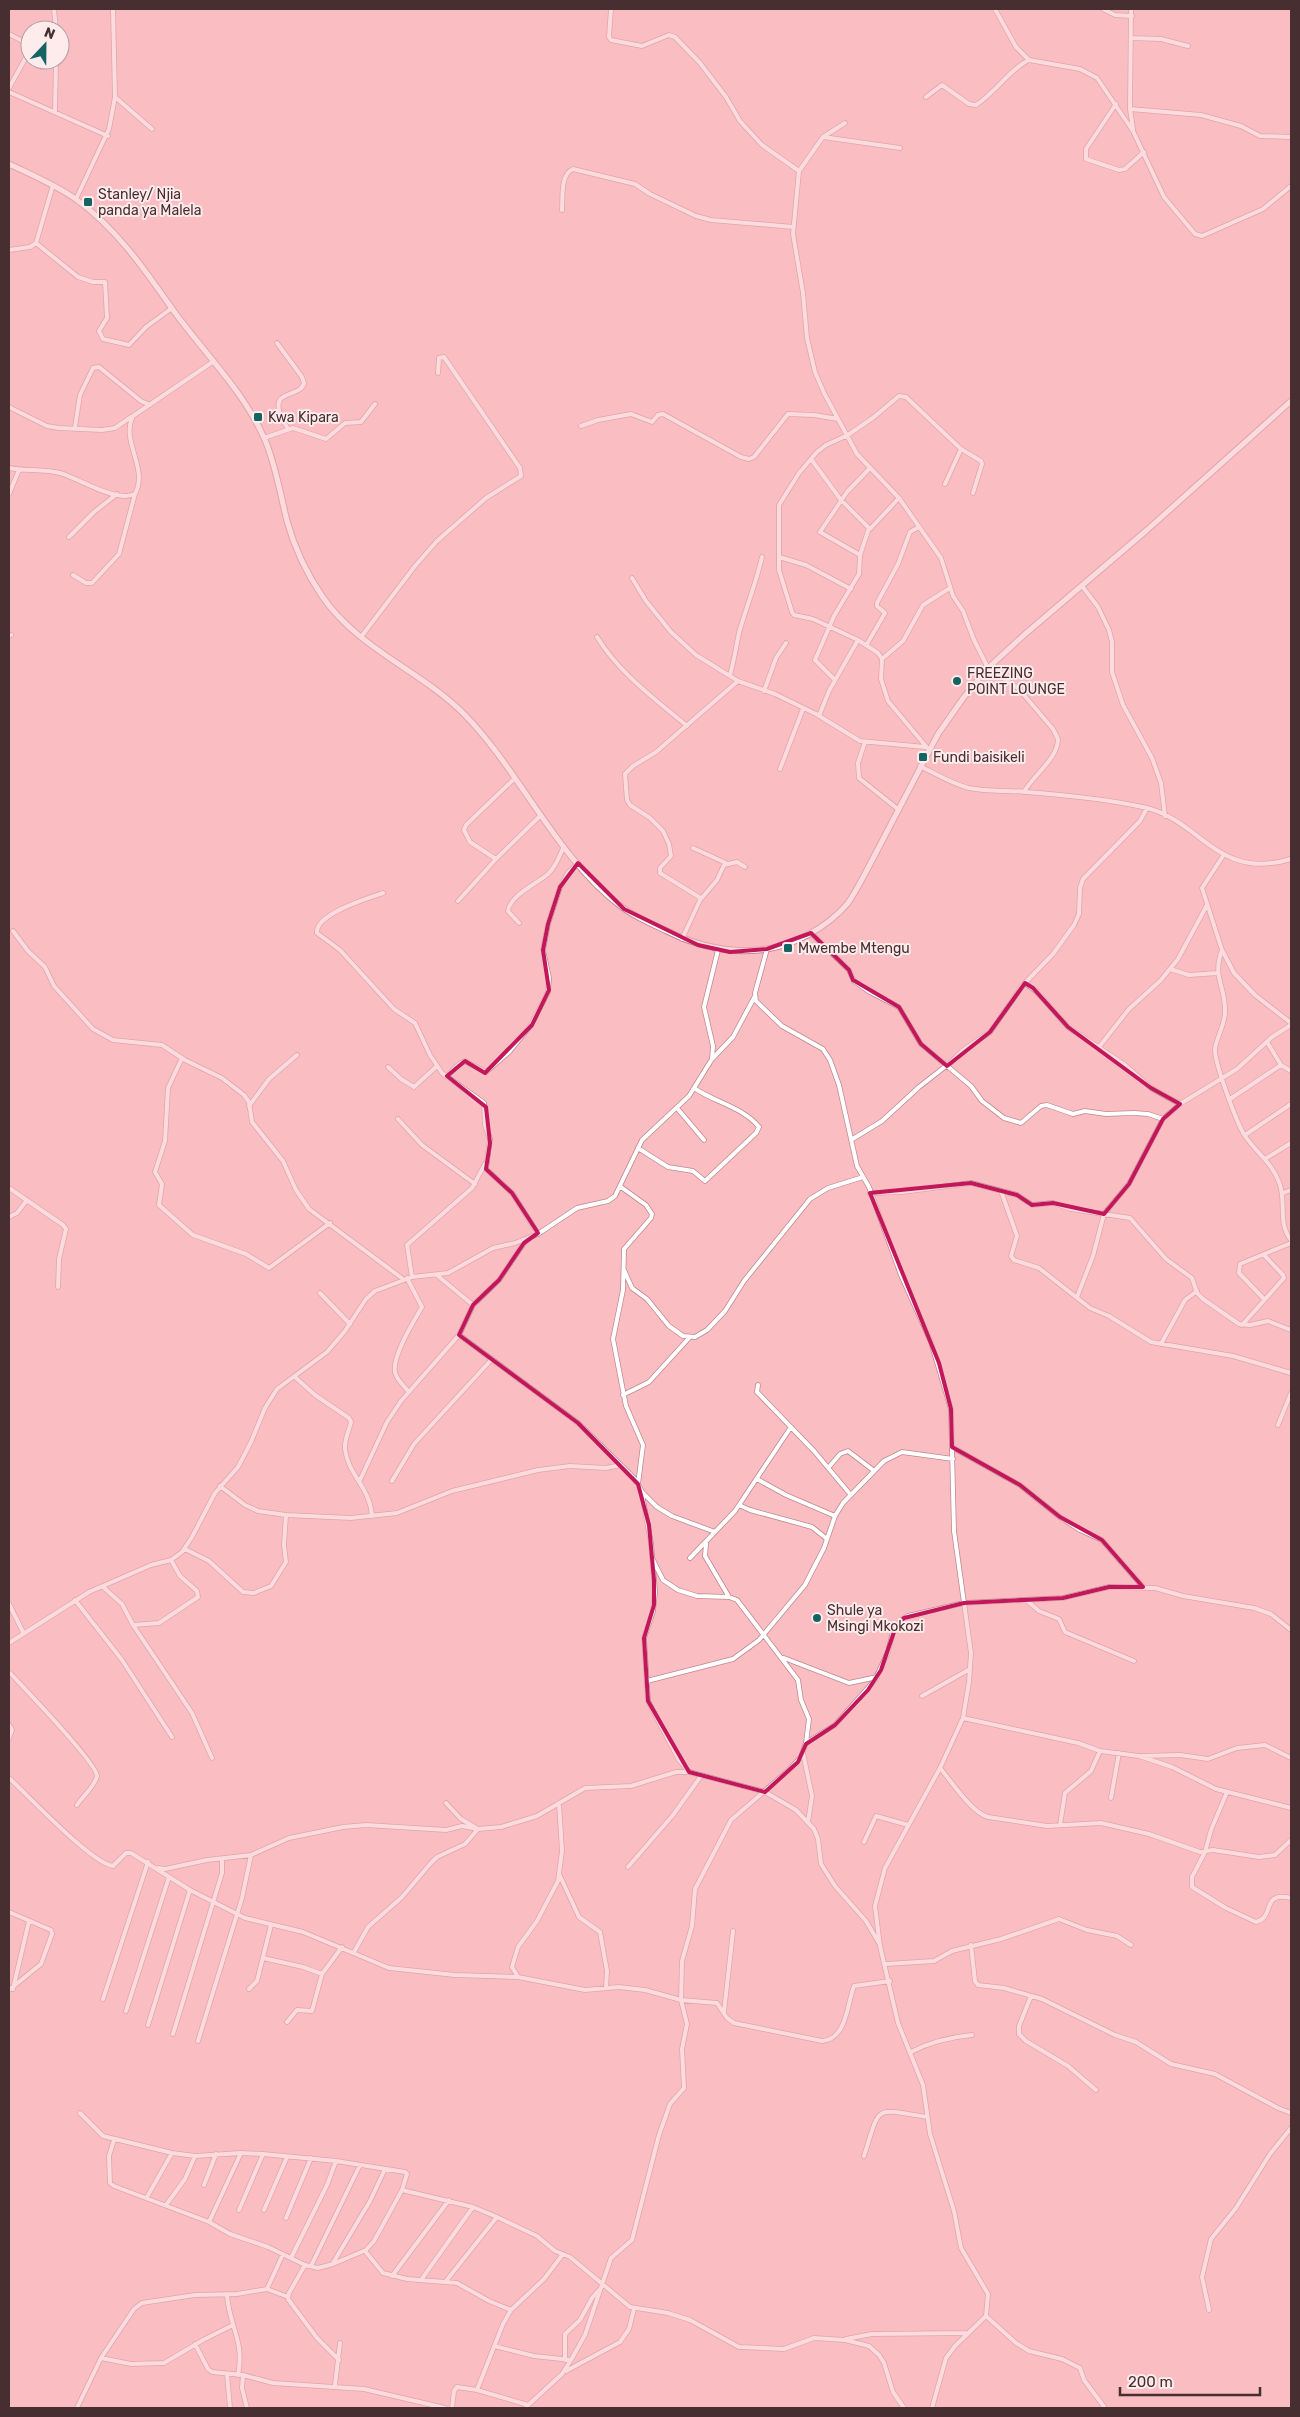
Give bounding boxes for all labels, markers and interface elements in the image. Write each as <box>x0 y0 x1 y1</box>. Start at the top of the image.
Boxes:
north arrow <box>20 20 70 70</box>
text: N <box>42 24 58 43</box>
place label: Stanley/ Njia panda ya Malela <box>98 186 202 219</box>
marker: Stanley/ Njia panda ya Malela <box>82 196 94 208</box>
place label: Kwa Kipara <box>268 409 339 426</box>
marker: Kwa Kipara <box>252 411 264 423</box>
place label: FREEZING POINT LOUNGE <box>967 665 1065 698</box>
marker: FREEZING POINT LOUNGE <box>951 675 963 687</box>
place label: Fundi baisikeli <box>933 749 1025 766</box>
marker: Fundi baisikeli <box>917 751 929 763</box>
place label: Mwembe Mtengu <box>798 940 910 957</box>
marker: Mwembe Mtengu <box>782 942 794 954</box>
place label: Shule ya Msingi Mkokozi <box>827 1602 924 1635</box>
marker: Shule ya Msingi Mkokozi <box>811 1612 823 1624</box>
scale bar <box>1120 2364 1260 2396</box>
text: 200 m <box>1128 2373 1173 2391</box>

